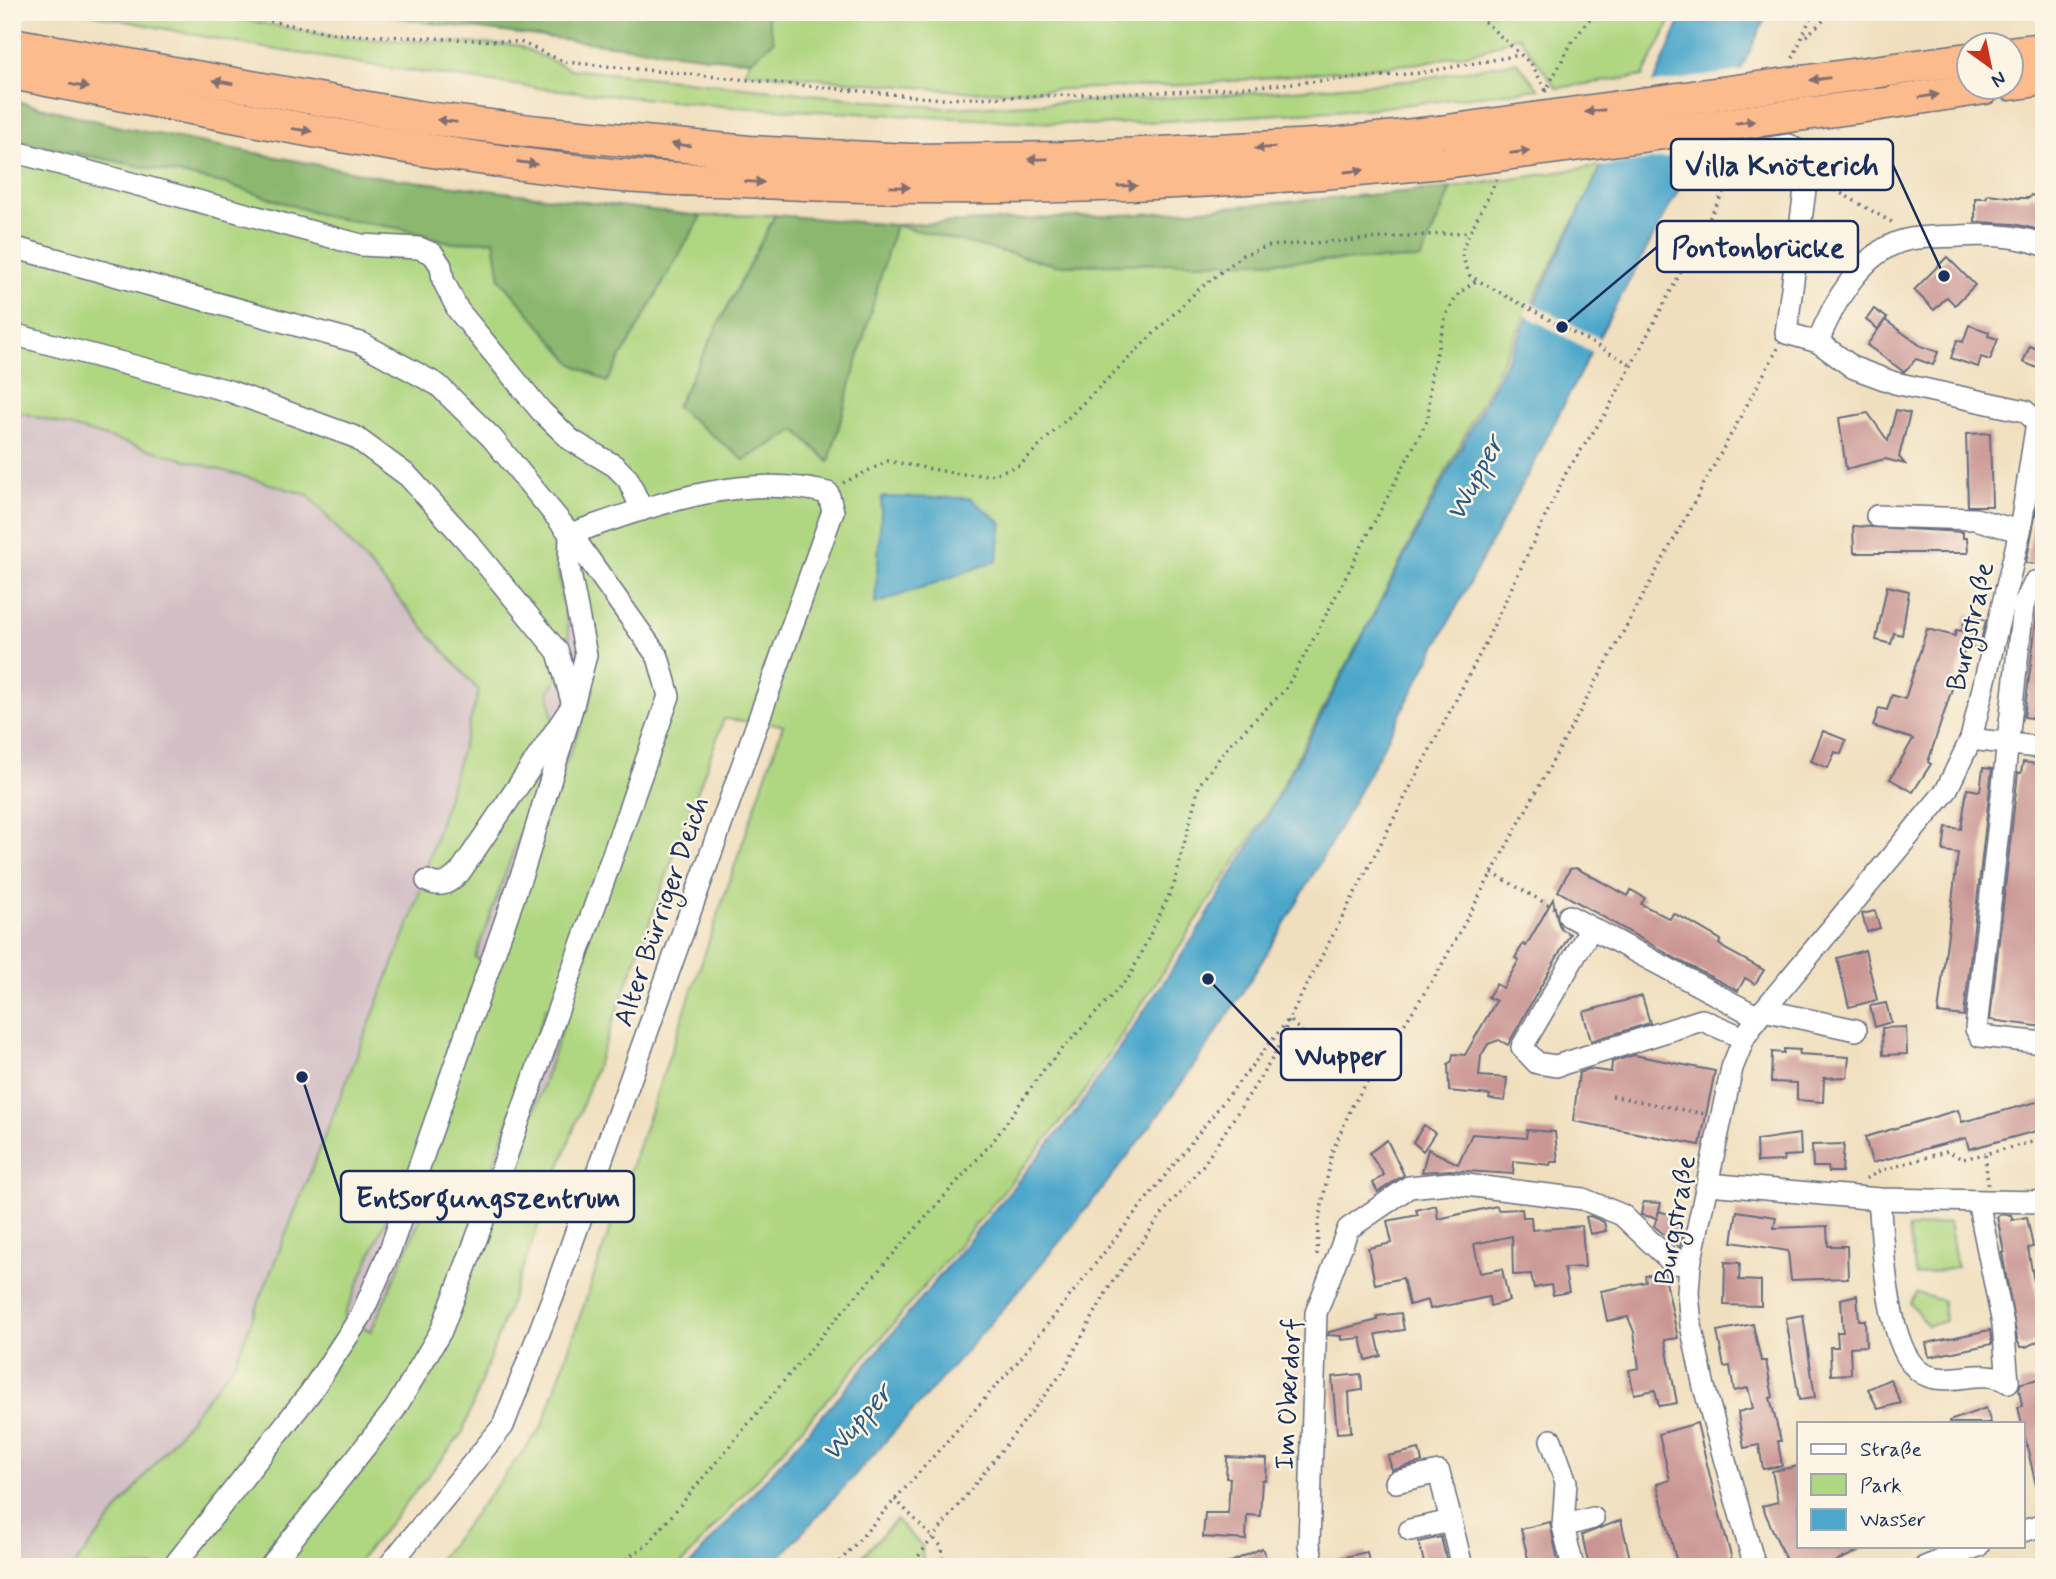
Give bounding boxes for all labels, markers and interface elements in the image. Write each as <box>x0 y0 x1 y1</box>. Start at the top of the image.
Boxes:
north arrow <box>1954 32 2024 102</box>
text: N <box>1986 65 2011 93</box>
one-way arrow <box>1809 74 1831 85</box>
one-way arrow <box>212 76 234 87</box>
one-way arrow <box>68 81 90 92</box>
one-way arrow <box>1918 90 1940 101</box>
one-way arrow <box>1584 105 1606 116</box>
one-way arrow <box>436 115 458 126</box>
one-way arrow <box>1734 116 1756 127</box>
one-way arrow <box>292 125 314 136</box>
one-way arrow <box>670 139 692 150</box>
callout: Villa Knöterich <box>1671 139 1893 190</box>
one-way arrow <box>1254 143 1276 154</box>
one-way arrow <box>1509 146 1531 157</box>
text: Villa Knöterich <box>1685 147 1879 186</box>
one-way arrow <box>1026 153 1048 164</box>
one-way arrow <box>517 158 539 169</box>
one-way arrow <box>1344 165 1366 176</box>
one-way arrow <box>743 176 765 187</box>
one-way arrow <box>1117 180 1139 191</box>
one-way arrow <box>889 181 911 193</box>
callout: Pontonbrücke <box>1657 221 1858 272</box>
text: Pontonbrücke <box>1672 229 1845 268</box>
water label: Wupper <box>1437 426 1516 528</box>
street label: Burgstraße <box>1939 558 2006 695</box>
street label: Alter Bürriger Deich <box>606 792 721 1033</box>
callout: Wupper <box>1281 1029 1401 1080</box>
text: Wupper <box>1294 1037 1387 1076</box>
street label: Burgstraße <box>1647 1153 1708 1289</box>
callout: Entsorgungszentrum <box>341 1171 634 1222</box>
text: Entsorgungszentrum <box>355 1179 621 1222</box>
street label: Im Oberdorf <box>1267 1317 1312 1471</box>
water label: Wupper <box>812 1373 904 1470</box>
legend <box>1797 1422 2024 1548</box>
text: Straße <box>1860 1436 1922 1464</box>
text: Park <box>1860 1472 1902 1500</box>
text: Wasser <box>1860 1506 1926 1534</box>

